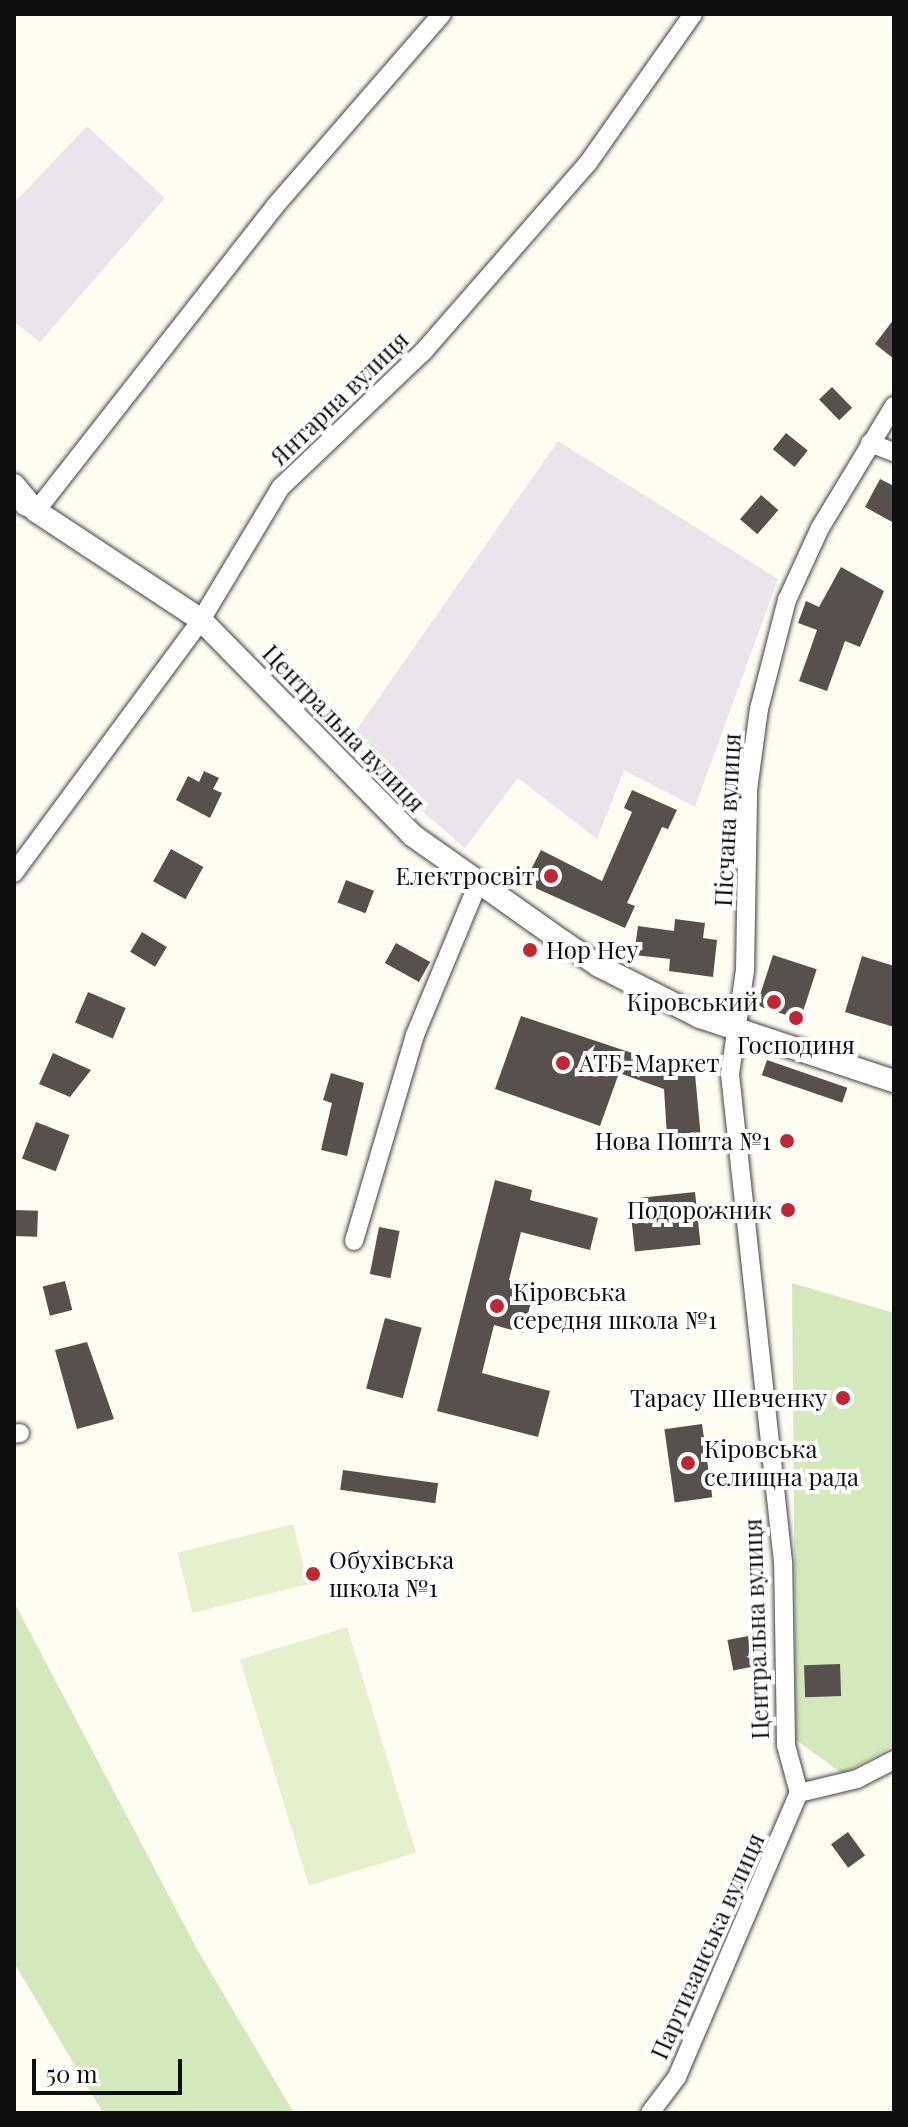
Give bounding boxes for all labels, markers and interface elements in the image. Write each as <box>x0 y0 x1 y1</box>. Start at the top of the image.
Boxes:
street label: Янтарна вулиця <box>264 325 414 471</box>
street label: Центральна вулиця <box>257 638 431 818</box>
street label: Пісчана вулиця <box>708 733 746 907</box>
place label: Електросвіт <box>396 862 535 890</box>
marker: Електросвіт <box>542 867 560 885</box>
place label: Hop Hey <box>546 936 639 964</box>
marker: Hop Hey <box>521 941 539 959</box>
place label: Кіровський <box>627 988 758 1016</box>
marker: Кіровський <box>765 993 783 1011</box>
marker: Господиня <box>787 1009 805 1027</box>
place label: Господиня <box>737 1031 855 1059</box>
place label: АТБ-Маркет <box>579 1049 720 1077</box>
marker: АТБ-Маркет <box>554 1054 572 1072</box>
place label: Нова Пошта №1 <box>595 1127 771 1155</box>
marker: Нова Пошта №1 <box>778 1132 796 1150</box>
place label: Подорожник <box>627 1196 772 1224</box>
marker: Подорожник <box>779 1201 797 1219</box>
place label: Кіровська середня школа №1 <box>513 1278 717 1334</box>
marker: Кіровська середня школа №1 <box>488 1297 506 1315</box>
place label: Тарасу Шевченку <box>630 1384 827 1412</box>
marker: Тарасу Шевченку <box>834 1389 852 1407</box>
place label: Кіровська селищна рада <box>704 1435 859 1491</box>
marker: Кіровська селищна рада <box>679 1454 697 1472</box>
street label: Центральна вулиця <box>738 1518 774 1740</box>
place label: Обухівська школа №1 <box>329 1546 454 1602</box>
marker: Обухівська школа №1 <box>304 1565 322 1583</box>
street label: Партизанська вулиця <box>644 1828 770 2064</box>
scale bar <box>36 2043 186 2093</box>
text: 50 m <box>46 2057 98 2089</box>

